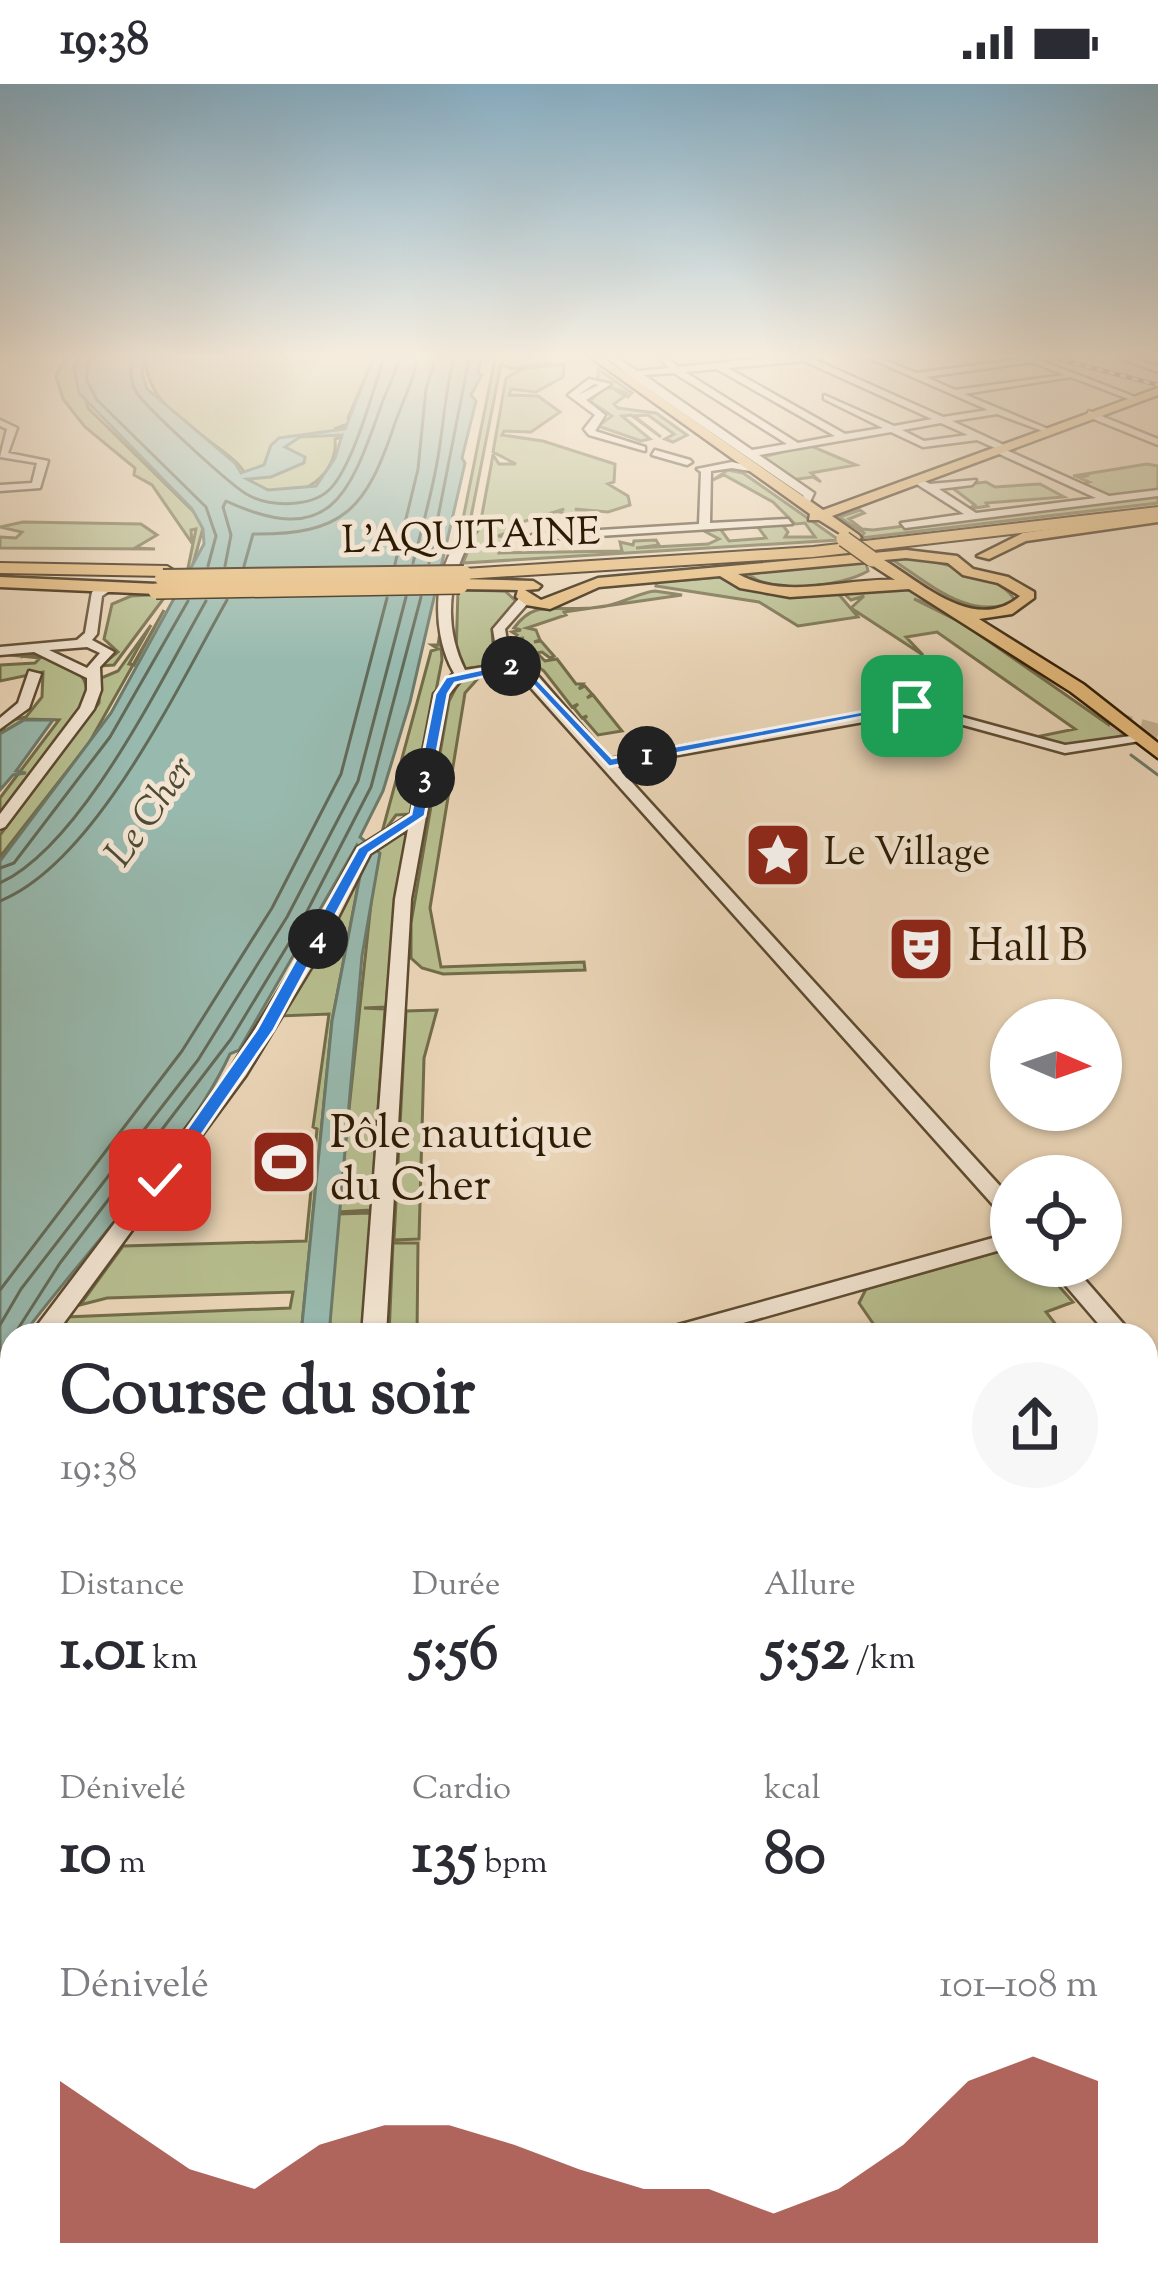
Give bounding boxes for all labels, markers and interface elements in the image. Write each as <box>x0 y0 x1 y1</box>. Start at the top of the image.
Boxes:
text: 19:38 <box>60 10 149 75</box>
street label: L'AQUITAINE <box>341 507 601 571</box>
pin: 2 <box>481 636 541 696</box>
text: 2 <box>503 642 519 690</box>
pin <box>861 655 963 757</box>
icon: arrive <box>879 673 945 739</box>
pin: 1 <box>617 726 677 786</box>
text: 1 <box>641 732 653 780</box>
water label: Le Cher <box>93 746 211 880</box>
pin: 3 <box>395 748 455 808</box>
text: 3 <box>418 754 432 802</box>
place icon: Le Village <box>743 820 813 890</box>
place label: Le Village <box>824 827 990 883</box>
pin: 4 <box>288 909 348 969</box>
theatre icon: Hall B <box>886 914 956 984</box>
text: 4 <box>310 915 326 963</box>
place label: Hall B <box>968 917 1087 982</box>
north arrow <box>990 999 1122 1131</box>
map controls <box>990 999 1122 1287</box>
place label: Pôle nautique du Cher <box>330 1104 593 1221</box>
sports icon: Pôle nautique du Cher <box>249 1127 319 1197</box>
pin <box>109 1129 211 1231</box>
icon: check <box>127 1147 193 1213</box>
button: locate <box>990 1155 1122 1287</box>
text: Course du soir <box>60 1349 475 1444</box>
button: share <box>972 1362 1098 1488</box>
text: 19:38 <box>60 1442 137 1498</box>
text: Distance <box>60 1562 184 1610</box>
text: Durée <box>412 1562 500 1610</box>
text: Allure <box>764 1562 856 1610</box>
text: 1.01 <box>60 1610 145 1697</box>
text: 5:56 <box>412 1610 498 1697</box>
text: 5:52 <box>764 1610 849 1697</box>
text: km <box>145 1636 198 1684</box>
text: /km <box>849 1636 915 1684</box>
text: Dénivelé <box>60 1766 186 1814</box>
text: Cardio <box>412 1766 511 1814</box>
text: kcal <box>764 1766 821 1814</box>
text: 10 <box>60 1814 112 1901</box>
text: 135 <box>412 1814 477 1901</box>
text: 80 <box>764 1814 826 1901</box>
text: m <box>112 1840 146 1888</box>
text: bpm <box>477 1840 548 1888</box>
text: Dénivelé <box>60 1959 209 2015</box>
text: 101–108 m <box>939 1959 1098 2015</box>

